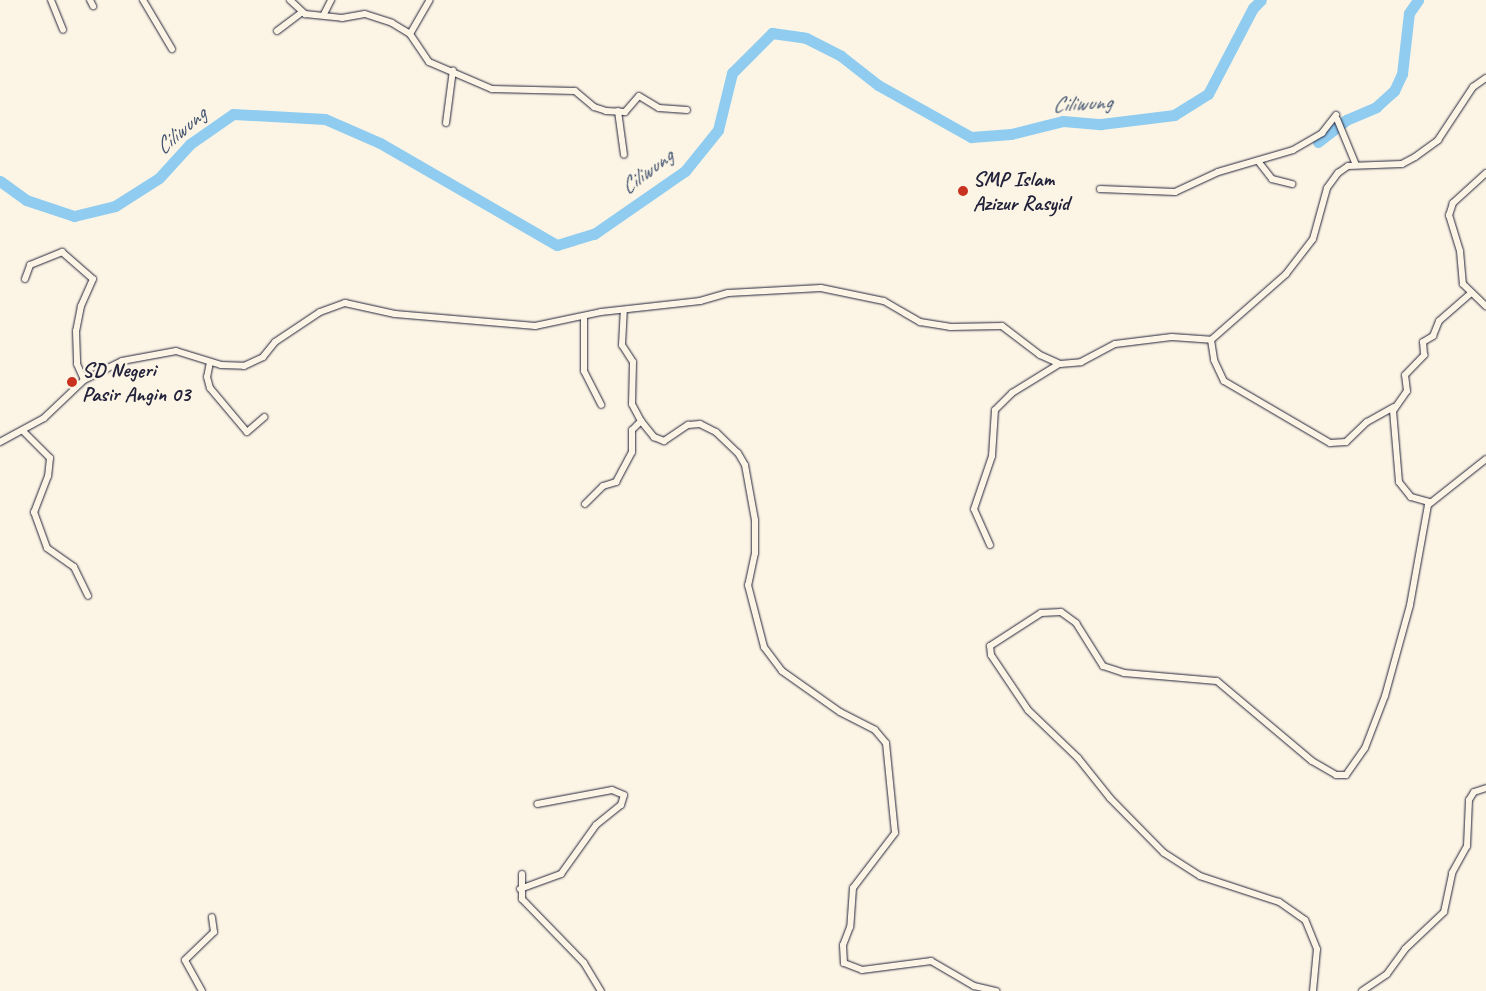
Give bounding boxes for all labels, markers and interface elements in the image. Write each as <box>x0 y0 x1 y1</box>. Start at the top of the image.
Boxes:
water label: Ciliwung <box>1052 89 1112 119</box>
water label: Ciliwung <box>150 102 212 160</box>
water label: Ciliwung <box>615 144 679 200</box>
place label: SMP Islam Azizur Rasyid <box>973 166 1070 216</box>
marker: SMP Islam Azizur Rasyid <box>957 185 969 197</box>
place label: SD Negeri Pasir Angin 03 <box>82 357 190 407</box>
marker: SD Negeri Pasir Angin 03 <box>66 376 78 388</box>

